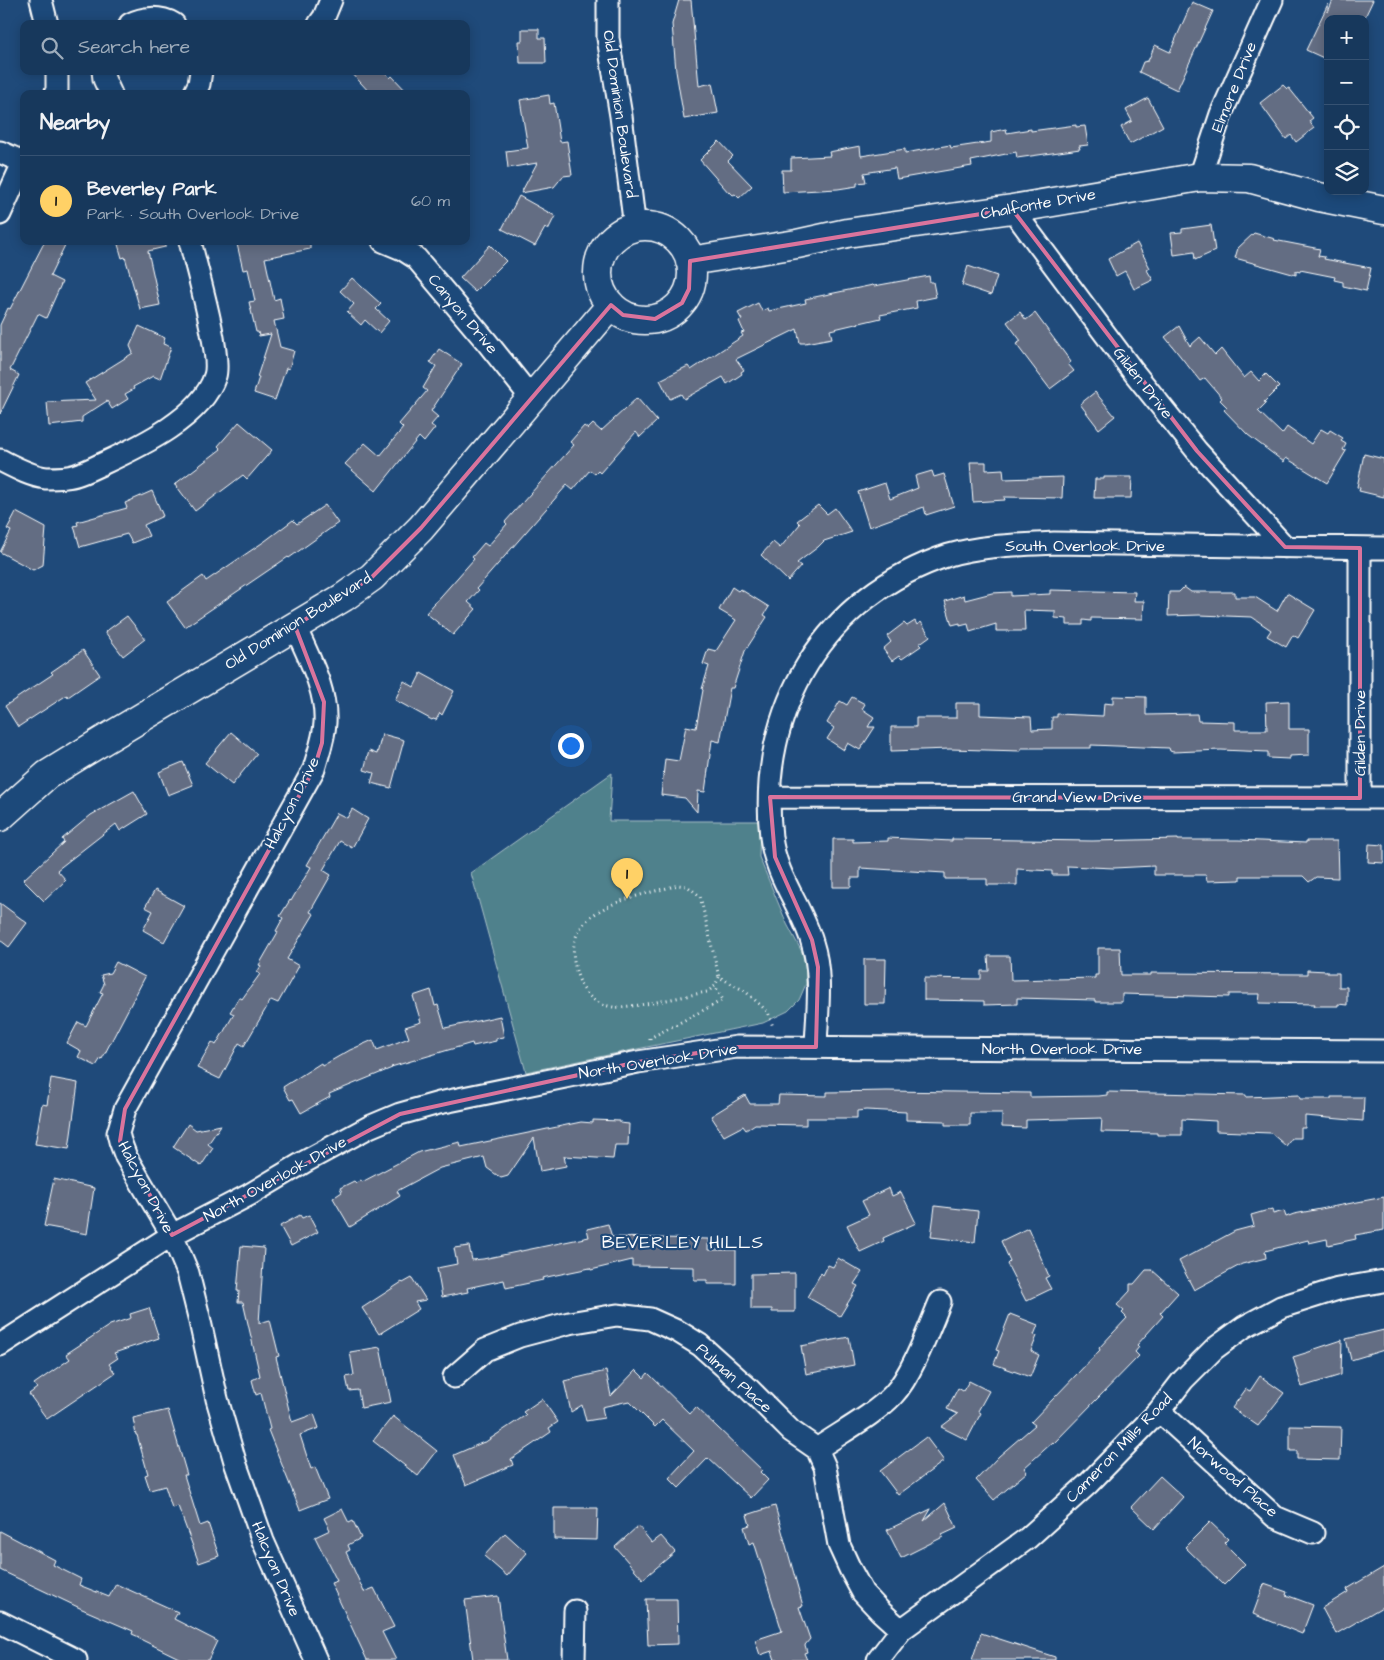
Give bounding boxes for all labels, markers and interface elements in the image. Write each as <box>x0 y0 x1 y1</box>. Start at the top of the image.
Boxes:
map controls <box>1324 15 1369 195</box>
button: + <box>1324 15 1369 60</box>
search box <box>20 20 470 75</box>
street label: Old Dominion Boulevard <box>597 29 643 199</box>
icon: search <box>38 34 66 62</box>
text: Search here <box>78 34 190 61</box>
street label: Elmore Drive <box>1206 38 1262 136</box>
button: − <box>1324 60 1369 105</box>
button: locate <box>1324 105 1369 150</box>
text: Nearby <box>40 108 110 137</box>
button: layers <box>1324 150 1369 195</box>
text: Beverley Park <box>87 176 217 203</box>
street label: Chalfonte Drive <box>979 183 1098 225</box>
text: 1 <box>55 190 57 212</box>
text: 60 m <box>411 190 450 212</box>
text: Park · South Overlook Drive <box>87 203 299 225</box>
street label: Canyon Drive <box>422 269 503 360</box>
street label: Gilden Drive <box>1108 342 1178 424</box>
street label: South Overlook Drive <box>1005 535 1165 557</box>
street label: Old Dominion Boulevard <box>220 567 376 675</box>
street label: Gilden Drive <box>1349 690 1371 776</box>
your location <box>558 733 584 759</box>
street label: Halcyon Drive <box>259 753 326 854</box>
street label: Grand View Drive <box>1012 786 1142 808</box>
pin: 1 <box>611 858 643 899</box>
street label: North Overlook Drive <box>577 1038 739 1084</box>
street label: North Overlook Drive <box>982 1038 1143 1060</box>
street label: North Overlook Drive <box>199 1130 351 1228</box>
street label: Halcyon Drive <box>112 1137 180 1238</box>
district label: BEVERLEY HILLS <box>602 1230 764 1255</box>
street label: Pulman Place <box>691 1338 777 1418</box>
street label: Cameron Mills Road <box>1061 1388 1177 1508</box>
street label: Norwood Place <box>1183 1432 1283 1523</box>
street label: Halcyon Drive <box>245 1518 306 1621</box>

